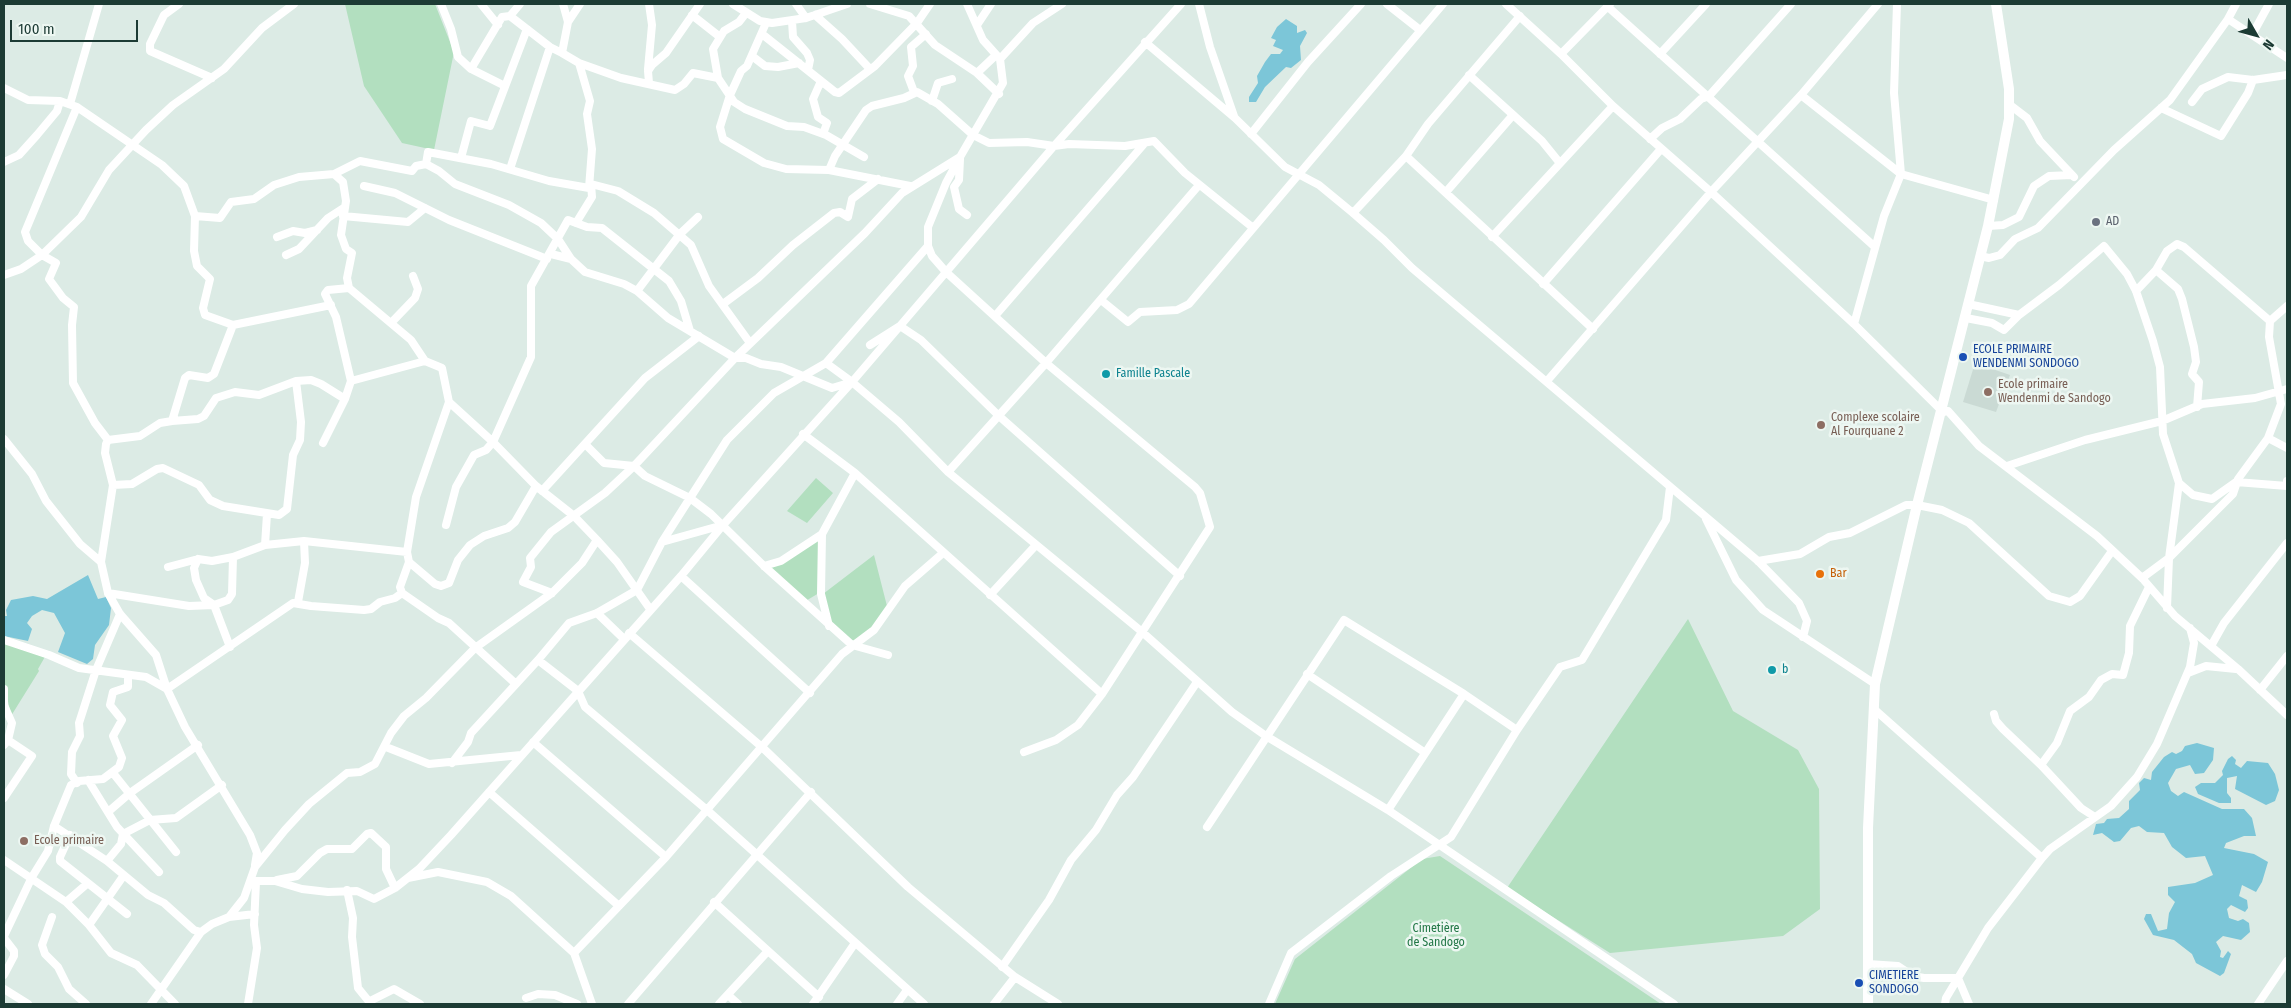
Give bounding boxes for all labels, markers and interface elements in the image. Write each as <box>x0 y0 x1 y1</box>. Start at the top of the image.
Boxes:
scale bar <box>12 10 140 42</box>
north arrow <box>2231 10 2281 60</box>
text: 100 m <box>18 20 55 38</box>
text: N <box>2259 36 2278 53</box>
place label: AD <box>2106 215 2119 229</box>
marker: AD <box>2090 216 2102 228</box>
place label: ECOLE PRIMAIRE WENDENMI SONDOGO <box>1973 343 2079 371</box>
marker: ECOLE PRIMAIRE WENDENMI SONDOGO <box>1957 351 1969 363</box>
place label: Famille Pascale <box>1116 367 1190 381</box>
marker: Famille Pascale <box>1100 368 1112 380</box>
place label: Ecole primaire Wendenmi de Sandogo <box>1998 378 2111 406</box>
marker: Ecole primaire Wendenmi de Sandogo <box>1982 386 1994 398</box>
place label: Complexe scolaire Al Fourquane 2 <box>1831 411 1920 439</box>
marker: Complexe scolaire Al Fourquane 2 <box>1815 419 1827 431</box>
place label: Bar <box>1830 567 1847 581</box>
marker: Bar <box>1814 568 1826 580</box>
place label: b <box>1782 663 1788 677</box>
marker: b <box>1766 664 1778 676</box>
place label: Ecole primaire <box>34 834 104 848</box>
marker: Ecole primaire <box>18 835 30 847</box>
park label: Cimetière de Sandogo <box>1407 922 1465 950</box>
place label: CIMETIERE SONDOGO <box>1869 969 1919 997</box>
marker: CIMETIERE SONDOGO <box>1853 977 1865 989</box>

